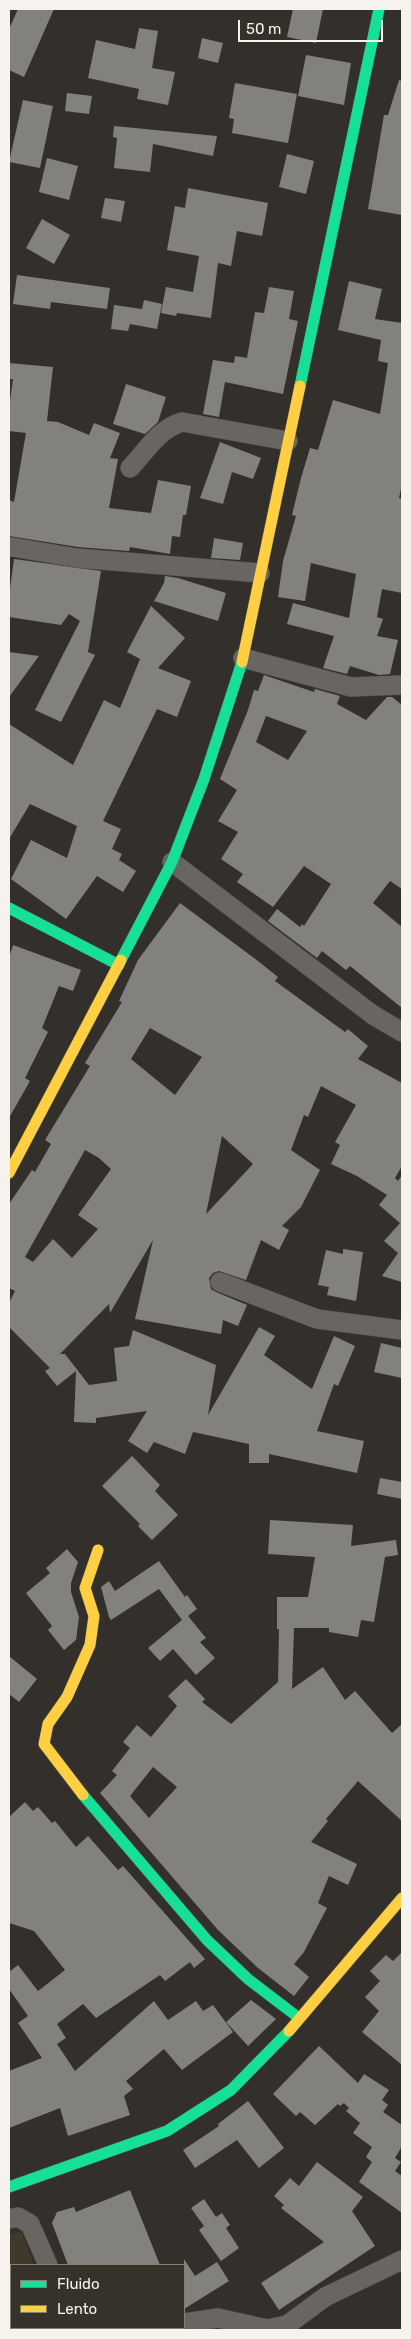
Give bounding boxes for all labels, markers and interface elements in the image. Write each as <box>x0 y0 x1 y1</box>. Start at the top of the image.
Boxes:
scale bar <box>241 10 386 42</box>
text: 50 m <box>246 20 281 38</box>
legend <box>10 2264 185 2329</box>
text: Fluido <box>57 2275 100 2293</box>
text: Lento <box>57 2300 97 2318</box>

